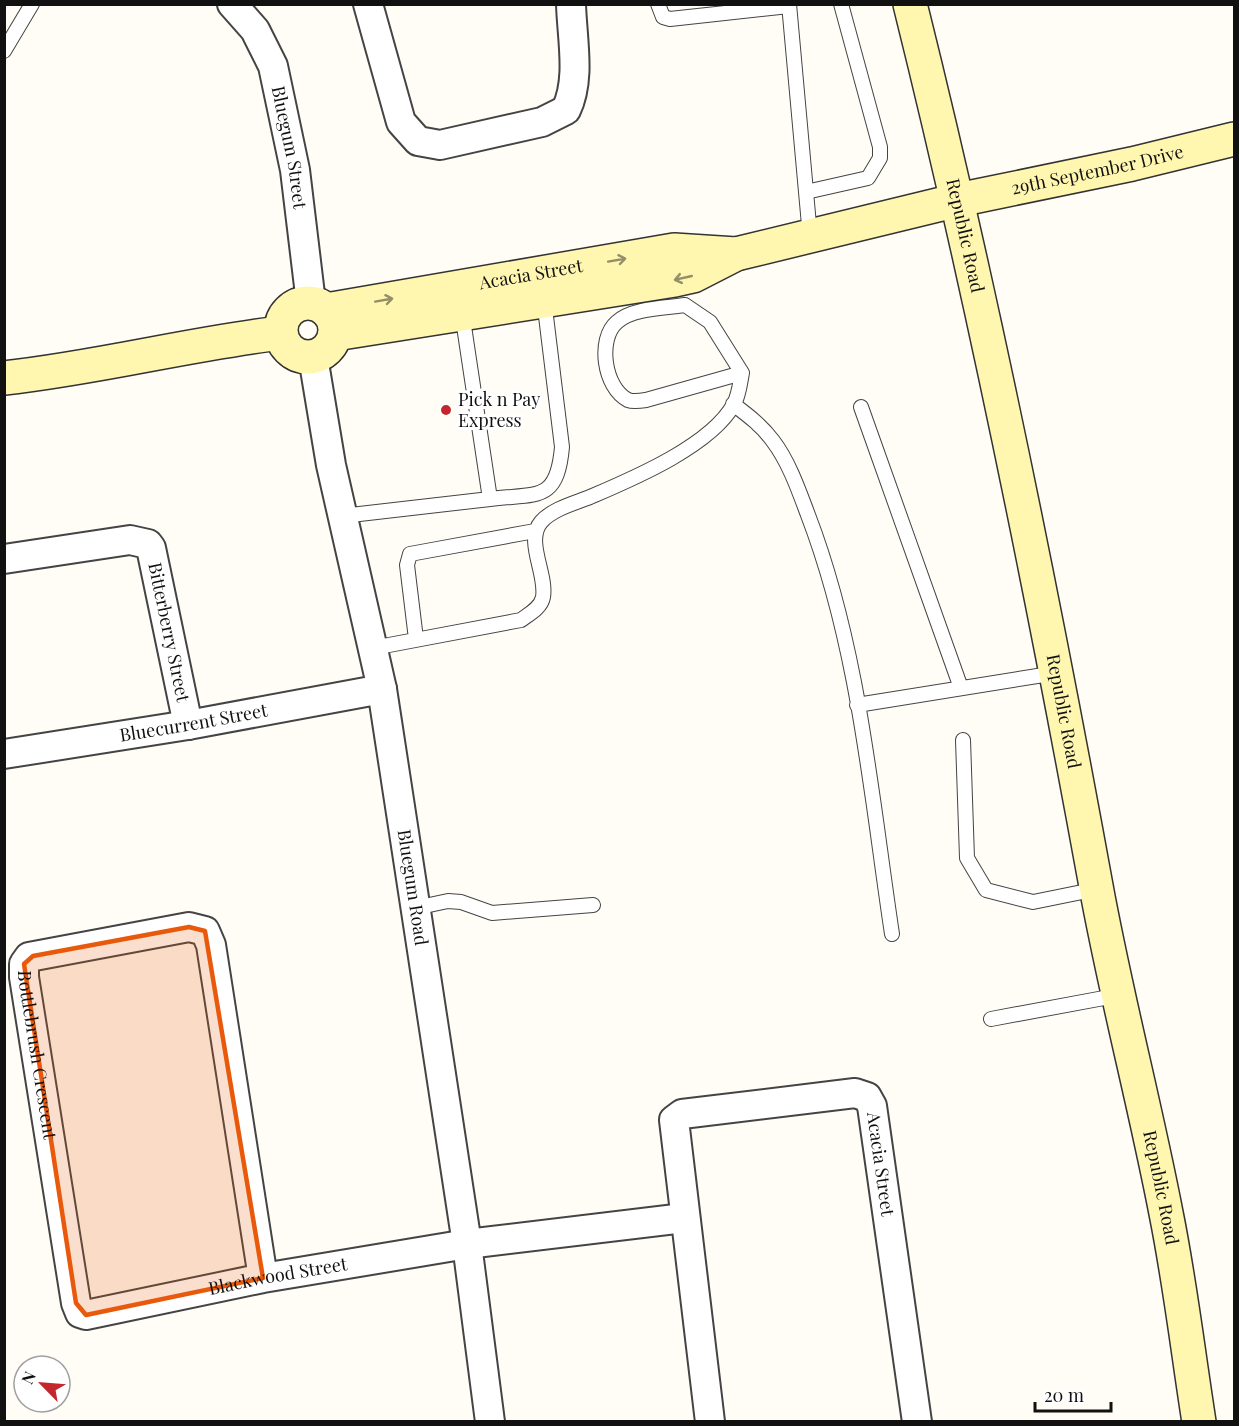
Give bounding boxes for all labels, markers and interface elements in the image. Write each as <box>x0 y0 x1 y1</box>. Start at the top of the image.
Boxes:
street label: Bluegum Street <box>267 84 313 211</box>
street label: 29th September Drive <box>1009 139 1186 200</box>
street label: Republic Road <box>941 176 990 295</box>
street label: Acacia Street <box>476 253 585 295</box>
one-way arrow <box>607 254 627 265</box>
one-way arrow <box>674 273 693 285</box>
one-way arrow <box>374 294 393 305</box>
place label: Pick n Pay Express <box>458 387 540 432</box>
marker: Pick n Pay Express <box>439 403 453 417</box>
street label: Bitterberry Street <box>143 560 196 705</box>
street label: Republic Road <box>1042 652 1087 771</box>
street label: Bluecurrent Street <box>118 697 270 747</box>
street label: Bluegum Road <box>393 828 434 948</box>
street label: Bottlebrush Crescent <box>13 970 63 1142</box>
street label: Acacia Street <box>862 1109 901 1218</box>
street label: Republic Road <box>1138 1128 1185 1247</box>
street label: Blackwood Street <box>206 1251 349 1300</box>
north arrow <box>12 1354 72 1414</box>
text: N <box>16 1367 40 1387</box>
scale bar <box>1035 1375 1112 1413</box>
text: 20 m <box>1044 1383 1084 1407</box>

